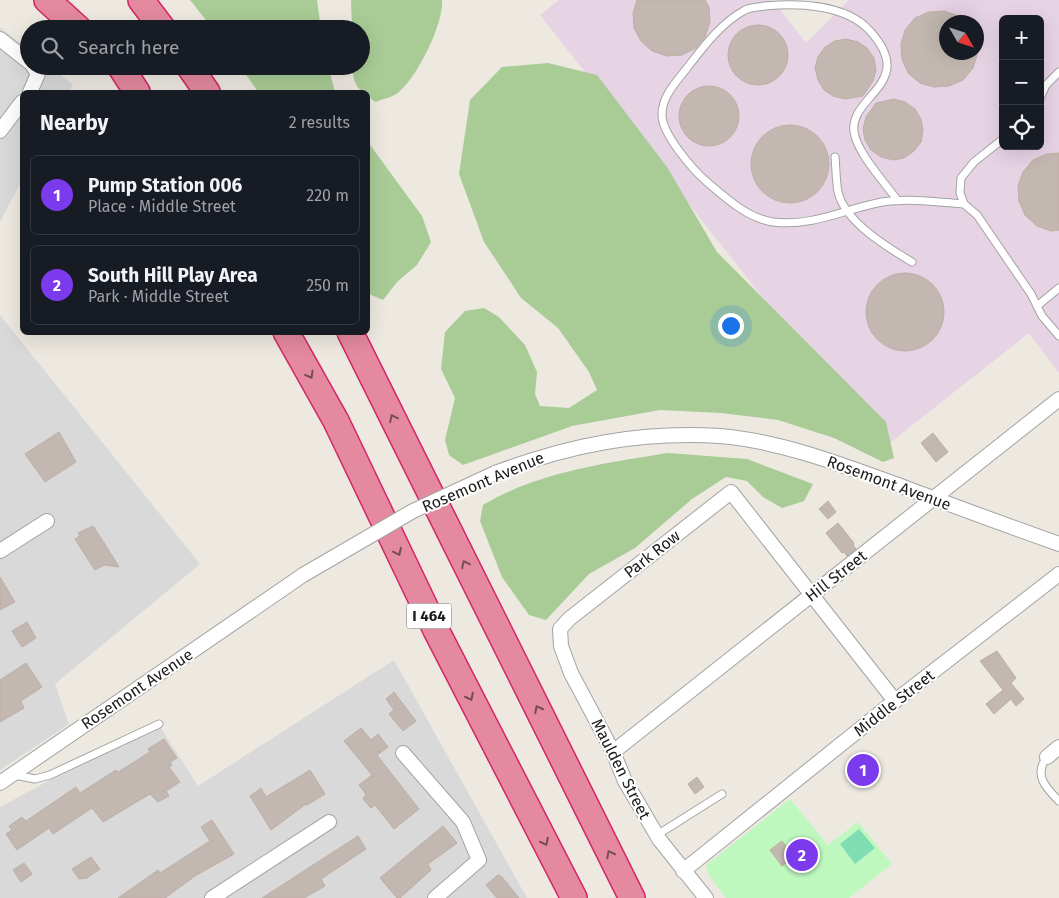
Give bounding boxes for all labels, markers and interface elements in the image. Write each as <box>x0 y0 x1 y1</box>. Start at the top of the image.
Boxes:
north arrow <box>939 15 984 60</box>
map controls <box>999 15 1044 150</box>
button: + <box>999 15 1044 60</box>
search box <box>20 20 370 75</box>
icon: search <box>38 34 66 62</box>
text: Search here <box>78 36 179 59</box>
button: − <box>999 60 1044 105</box>
button: locate <box>999 105 1044 150</box>
text: Nearby <box>40 110 108 136</box>
text: 2 results <box>289 113 350 132</box>
text: Pump Station 006 <box>88 174 242 197</box>
text: 1 <box>53 186 61 205</box>
text: 220 m <box>306 186 349 205</box>
text: Place · Middle Street <box>88 197 236 216</box>
text: South Hill Play Area <box>88 264 258 287</box>
text: 2 <box>53 276 61 295</box>
text: 250 m <box>306 276 349 295</box>
text: Park · Middle Street <box>88 287 229 306</box>
your location <box>718 313 744 339</box>
one-way arrow <box>304 370 314 379</box>
one-way arrow <box>388 414 399 423</box>
street label: Rosemont Avenue <box>419 448 547 516</box>
street label: Rosemont Avenue <box>824 452 954 514</box>
street label: Park Row <box>620 526 684 582</box>
street label: Hill Street <box>802 546 871 606</box>
one-way arrow <box>392 547 403 556</box>
one-way arrow <box>461 560 471 569</box>
road number: I 464 <box>406 604 452 628</box>
street label: Rosemont Avenue <box>78 645 196 733</box>
street label: Middle Street <box>850 665 938 740</box>
one-way arrow <box>464 692 474 701</box>
one-way arrow <box>534 705 544 714</box>
street label: Maulden Street <box>587 716 655 823</box>
pin: 1 <box>847 751 879 789</box>
pin: 2 <box>786 836 818 874</box>
one-way arrow <box>539 837 549 846</box>
one-way arrow <box>606 851 616 860</box>

